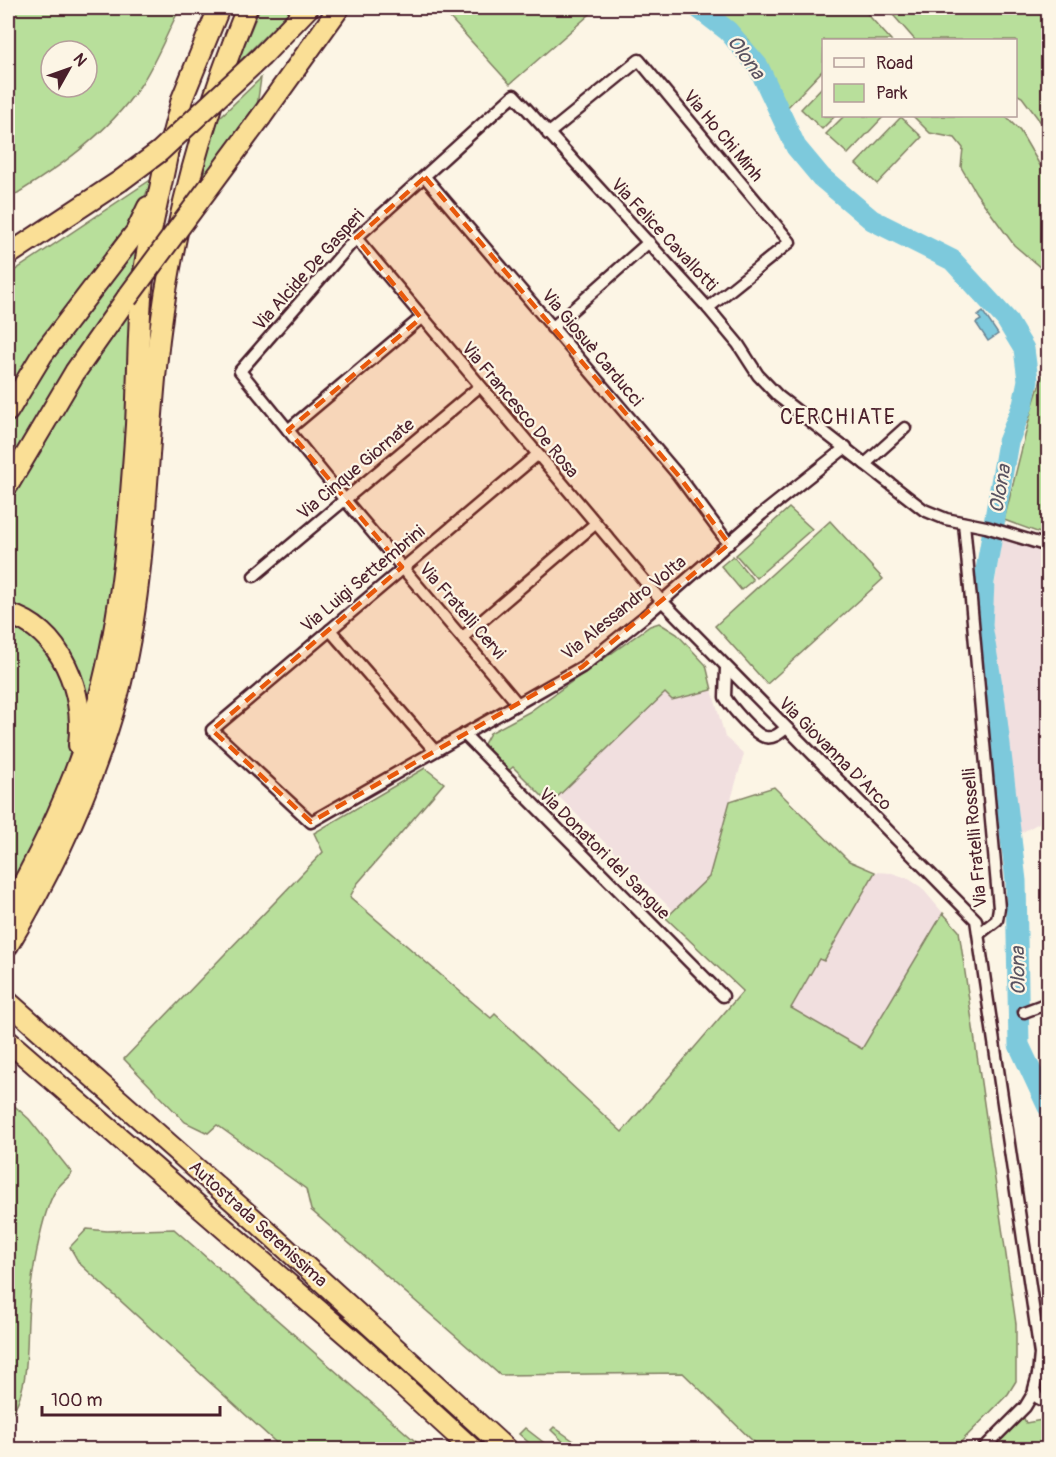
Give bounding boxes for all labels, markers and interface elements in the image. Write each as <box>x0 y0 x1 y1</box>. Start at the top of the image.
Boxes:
water label: Olona <box>722 30 771 85</box>
north arrow <box>39 39 99 99</box>
legend <box>822 39 1017 117</box>
text: N <box>69 49 91 71</box>
text: Road <box>876 52 913 75</box>
text: Park <box>876 82 908 105</box>
street label: Via Ho Chi Minh <box>678 85 768 187</box>
street label: Via Felice Cavallotti <box>606 173 722 297</box>
street label: Via Alcide De Gasperi <box>248 204 370 336</box>
street label: Via Giosuè Carducci <box>536 285 648 411</box>
street label: Via Francesco De Rosa <box>456 337 584 483</box>
district label: CERCHIATE <box>780 404 896 431</box>
street label: Via Cinque Giornate <box>293 413 419 525</box>
water label: Olona <box>983 461 1017 515</box>
street label: Via Luigi Settembrini <box>296 520 430 638</box>
street label: Via Alessandro Volta <box>557 551 691 665</box>
street label: Via Fratelli Cervi <box>414 558 510 664</box>
street label: Via Giovanna D'Arco <box>773 692 897 816</box>
street label: Via Fratelli Rosselli <box>957 767 993 909</box>
street label: Via Donatori del Sangue <box>533 783 675 925</box>
water label: Olona <box>1005 945 1031 996</box>
street label: Autostrada Serenissima <box>184 1156 332 1292</box>
scale bar <box>42 1379 220 1417</box>
text: 100 m <box>51 1389 103 1412</box>

